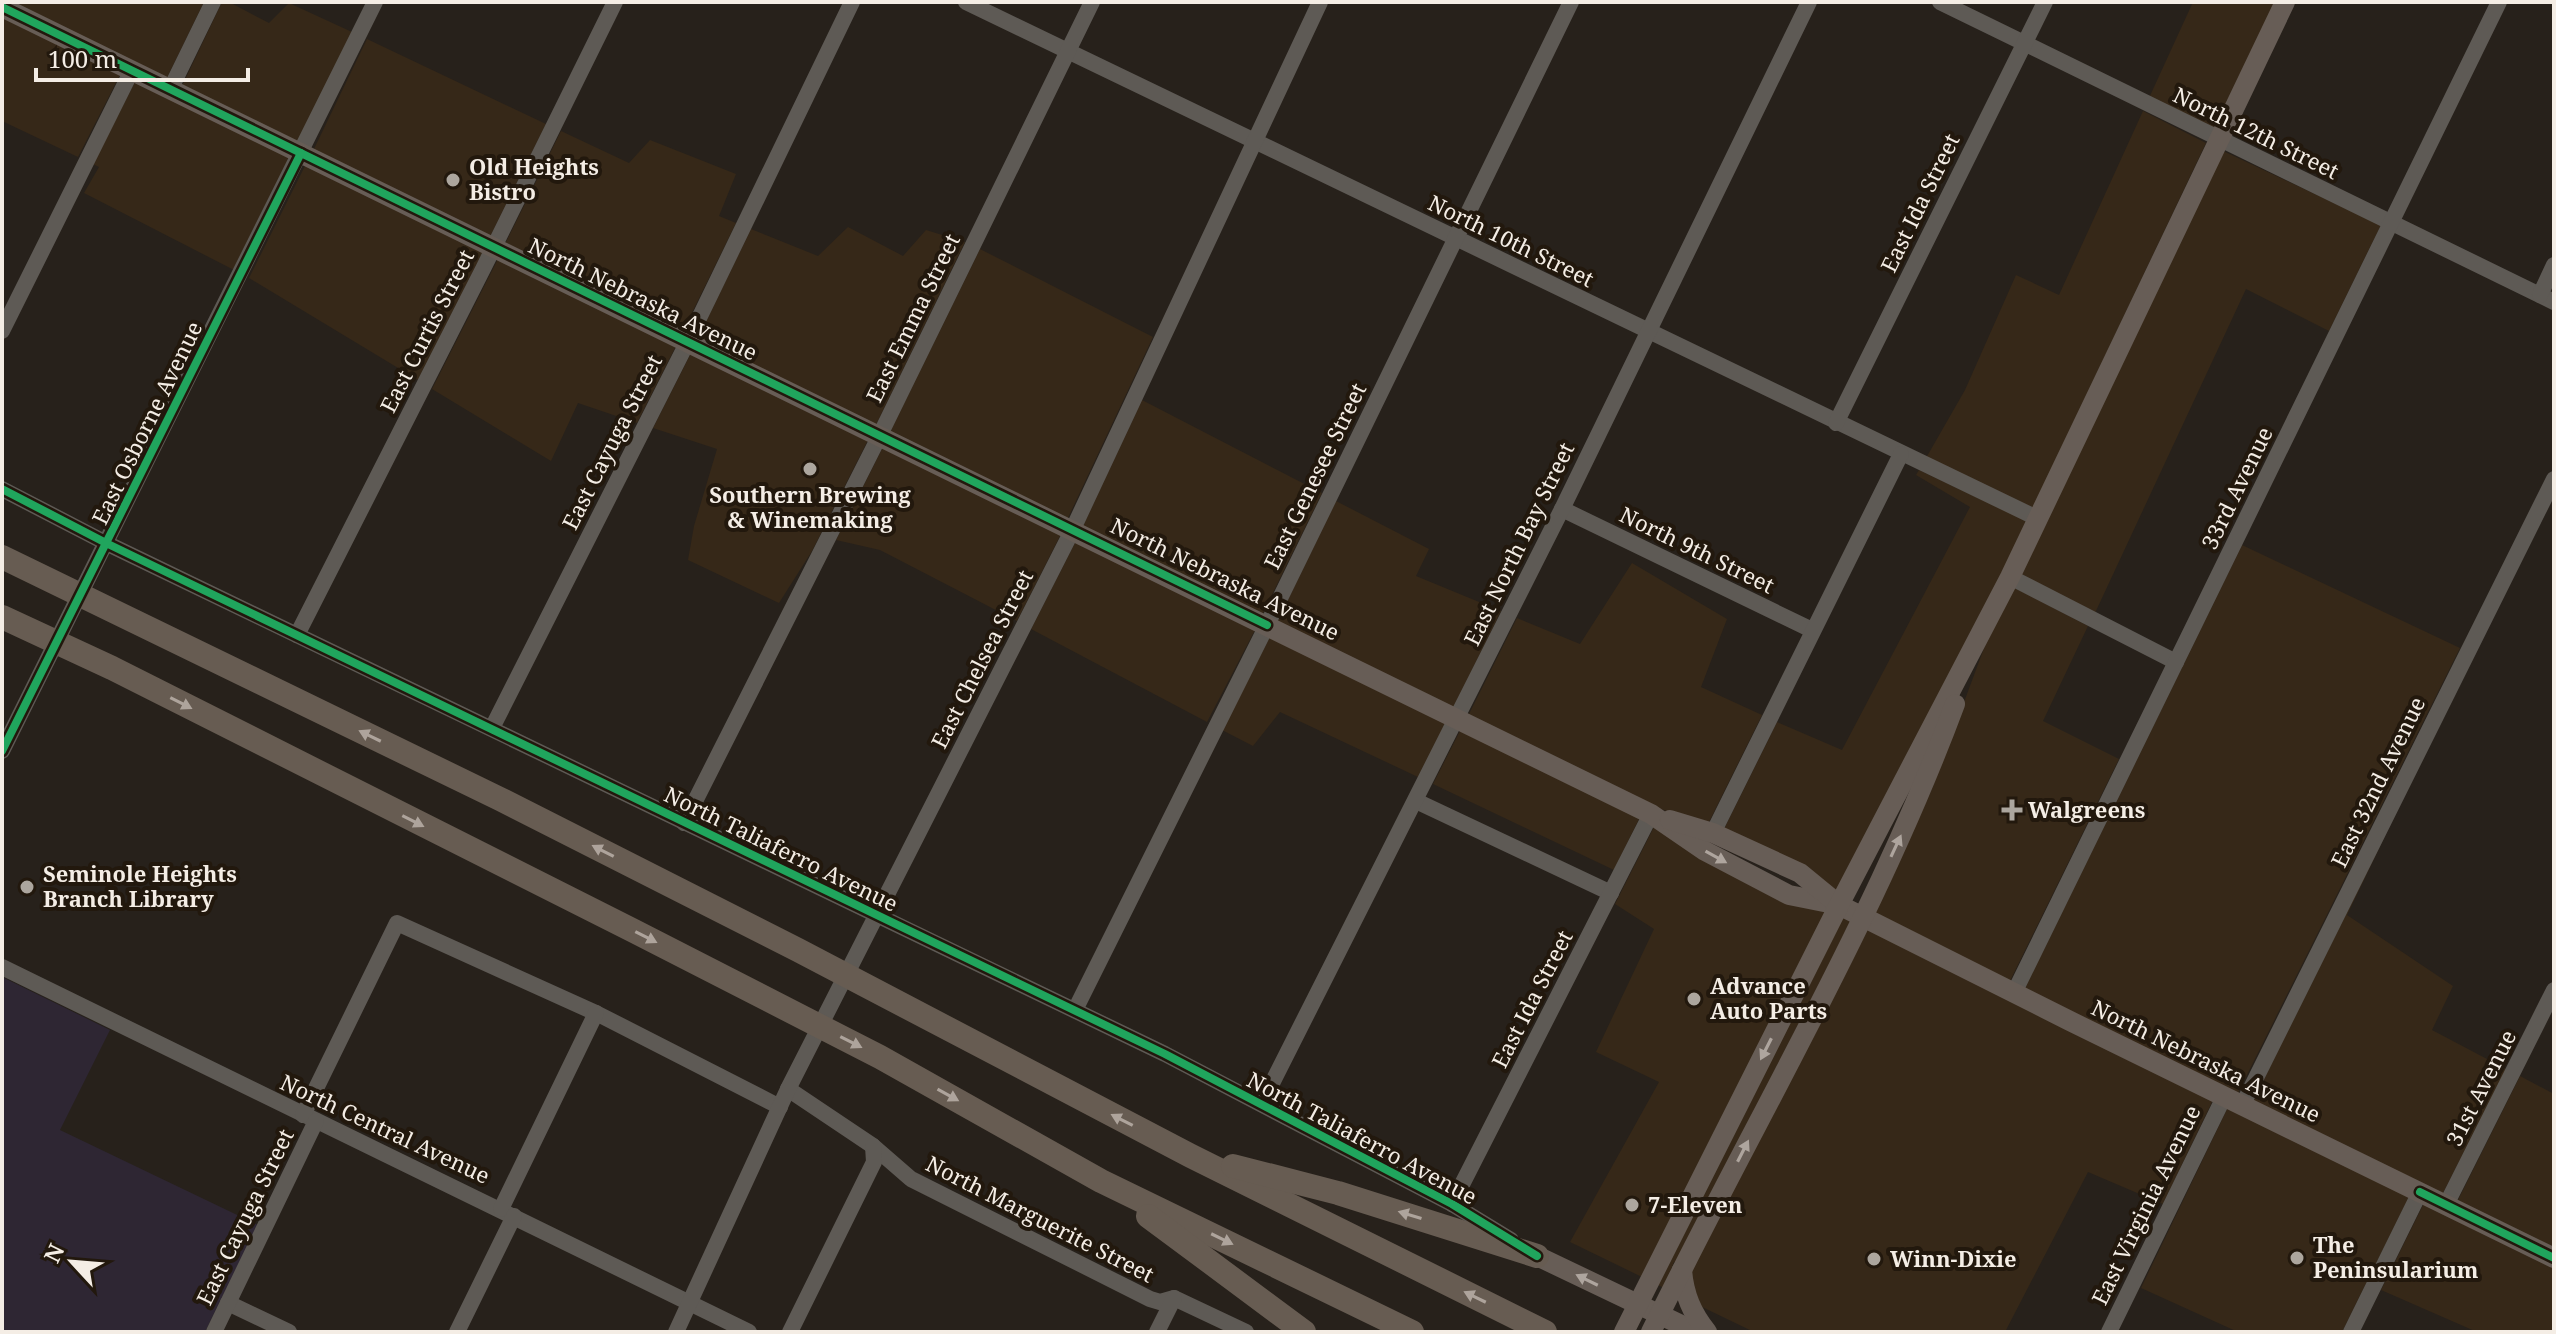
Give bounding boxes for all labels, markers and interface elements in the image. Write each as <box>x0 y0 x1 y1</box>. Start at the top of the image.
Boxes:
scale bar <box>36 32 248 82</box>
text: 100 m <box>48 42 117 75</box>
street label: North 12th Street <box>2169 79 2344 185</box>
street label: East Ida Street <box>1873 128 1966 277</box>
place label: Old Heights Bistro <box>469 151 599 206</box>
marker: Old Heights Bistro <box>444 171 462 189</box>
street label: North 10th Street <box>1424 187 1599 293</box>
street label: East Emma Street <box>858 228 966 407</box>
street label: North Nebraska Avenue <box>524 230 763 367</box>
street label: East Curtis Street <box>372 244 480 417</box>
street label: East Osborne Avenue <box>84 316 208 529</box>
street label: East Cayuga Street <box>554 349 668 534</box>
street label: East Genesee Street <box>1256 377 1372 574</box>
street label: 33rd Avenue <box>2194 421 2279 554</box>
street label: East North Bay Street <box>1456 437 1580 650</box>
marker: Southern Brewing & Winemaking <box>801 460 819 478</box>
place label: Southern Brewing & Winemaking <box>709 479 911 534</box>
street label: North 9th Street <box>1615 499 1780 600</box>
street label: North Nebraska Avenue <box>1106 510 1345 647</box>
street label: East Chelsea Street <box>923 564 1039 753</box>
street label: East 32nd Avenue <box>2323 691 2431 872</box>
one-way arrow <box>170 697 193 710</box>
one-way arrow <box>359 729 382 742</box>
street label: North Taliaferro Avenue <box>660 778 903 918</box>
place label: Walgreens <box>2028 794 2145 824</box>
marker: Walgreens <box>2003 801 2021 819</box>
one-way arrow <box>402 814 425 827</box>
one-way arrow <box>1889 834 1903 858</box>
one-way arrow <box>592 844 615 858</box>
one-way arrow <box>1705 850 1728 864</box>
place label: Seminole Heights Branch Library <box>43 858 237 913</box>
marker: Seminole Heights Branch Library <box>18 878 36 896</box>
street label: East Ida Street <box>1484 924 1579 1072</box>
one-way arrow <box>635 930 658 943</box>
place label: Advance Auto Parts <box>1710 970 1827 1025</box>
marker: Advance Auto Parts <box>1685 990 1703 1008</box>
street label: North Nebraska Avenue <box>2087 992 2326 1129</box>
street label: 31st Avenue <box>2438 1024 2522 1151</box>
one-way arrow <box>839 1035 862 1048</box>
one-way arrow <box>1759 1038 1772 1061</box>
street label: North Taliaferro Avenue <box>1242 1064 1483 1211</box>
street label: North Central Avenue <box>276 1066 495 1190</box>
one-way arrow <box>937 1088 959 1102</box>
street label: East Virginia Avenue <box>2084 1100 2206 1309</box>
one-way arrow <box>1111 1113 1134 1127</box>
street label: East Cayuga Street <box>188 1123 300 1310</box>
one-way arrow <box>1737 1139 1750 1162</box>
street label: North Marguerite Street <box>921 1147 1160 1289</box>
place label: 7-Eleven <box>1648 1189 1743 1219</box>
marker: 7-Eleven <box>1623 1196 1641 1214</box>
one-way arrow <box>1397 1208 1421 1221</box>
north arrow <box>32 1222 112 1302</box>
place label: The Peninsularium <box>2313 1229 2479 1284</box>
one-way arrow <box>1210 1233 1233 1246</box>
text: N <box>36 1238 70 1267</box>
place label: Winn-Dixie <box>1890 1243 2017 1273</box>
marker: The Peninsularium <box>2288 1249 2306 1267</box>
marker: Winn-Dixie <box>1865 1250 1883 1268</box>
one-way arrow <box>1576 1273 1599 1287</box>
one-way arrow <box>1464 1290 1487 1304</box>

